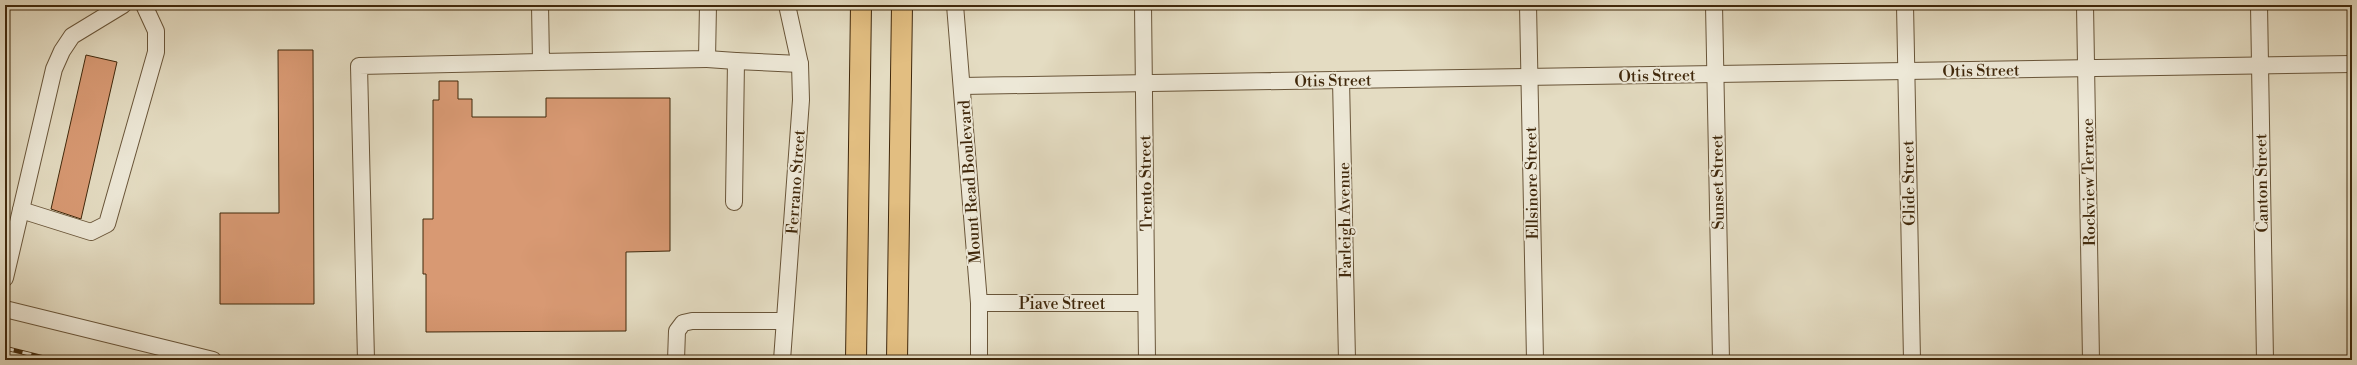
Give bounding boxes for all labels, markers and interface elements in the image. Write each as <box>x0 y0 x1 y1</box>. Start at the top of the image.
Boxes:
street label: Otis Street <box>1942 60 2020 82</box>
street label: Otis Street <box>1618 65 1696 87</box>
street label: Otis Street <box>1294 70 1372 92</box>
street label: Mount Read Boulevard <box>954 99 986 265</box>
street label: Rockview Terrace <box>2078 118 2100 246</box>
street label: Ellsinore Street <box>1521 126 1543 240</box>
street label: Ferrano Street <box>782 129 810 235</box>
street label: Canton Street <box>2251 133 2273 233</box>
street label: Trento Street <box>1135 134 1157 231</box>
street label: Sunset Street <box>1707 134 1729 230</box>
street label: Glide Street <box>1898 140 1920 226</box>
street label: Farleigh Avenue <box>1334 162 1356 278</box>
street label: Piave Street <box>1019 294 1106 314</box>

